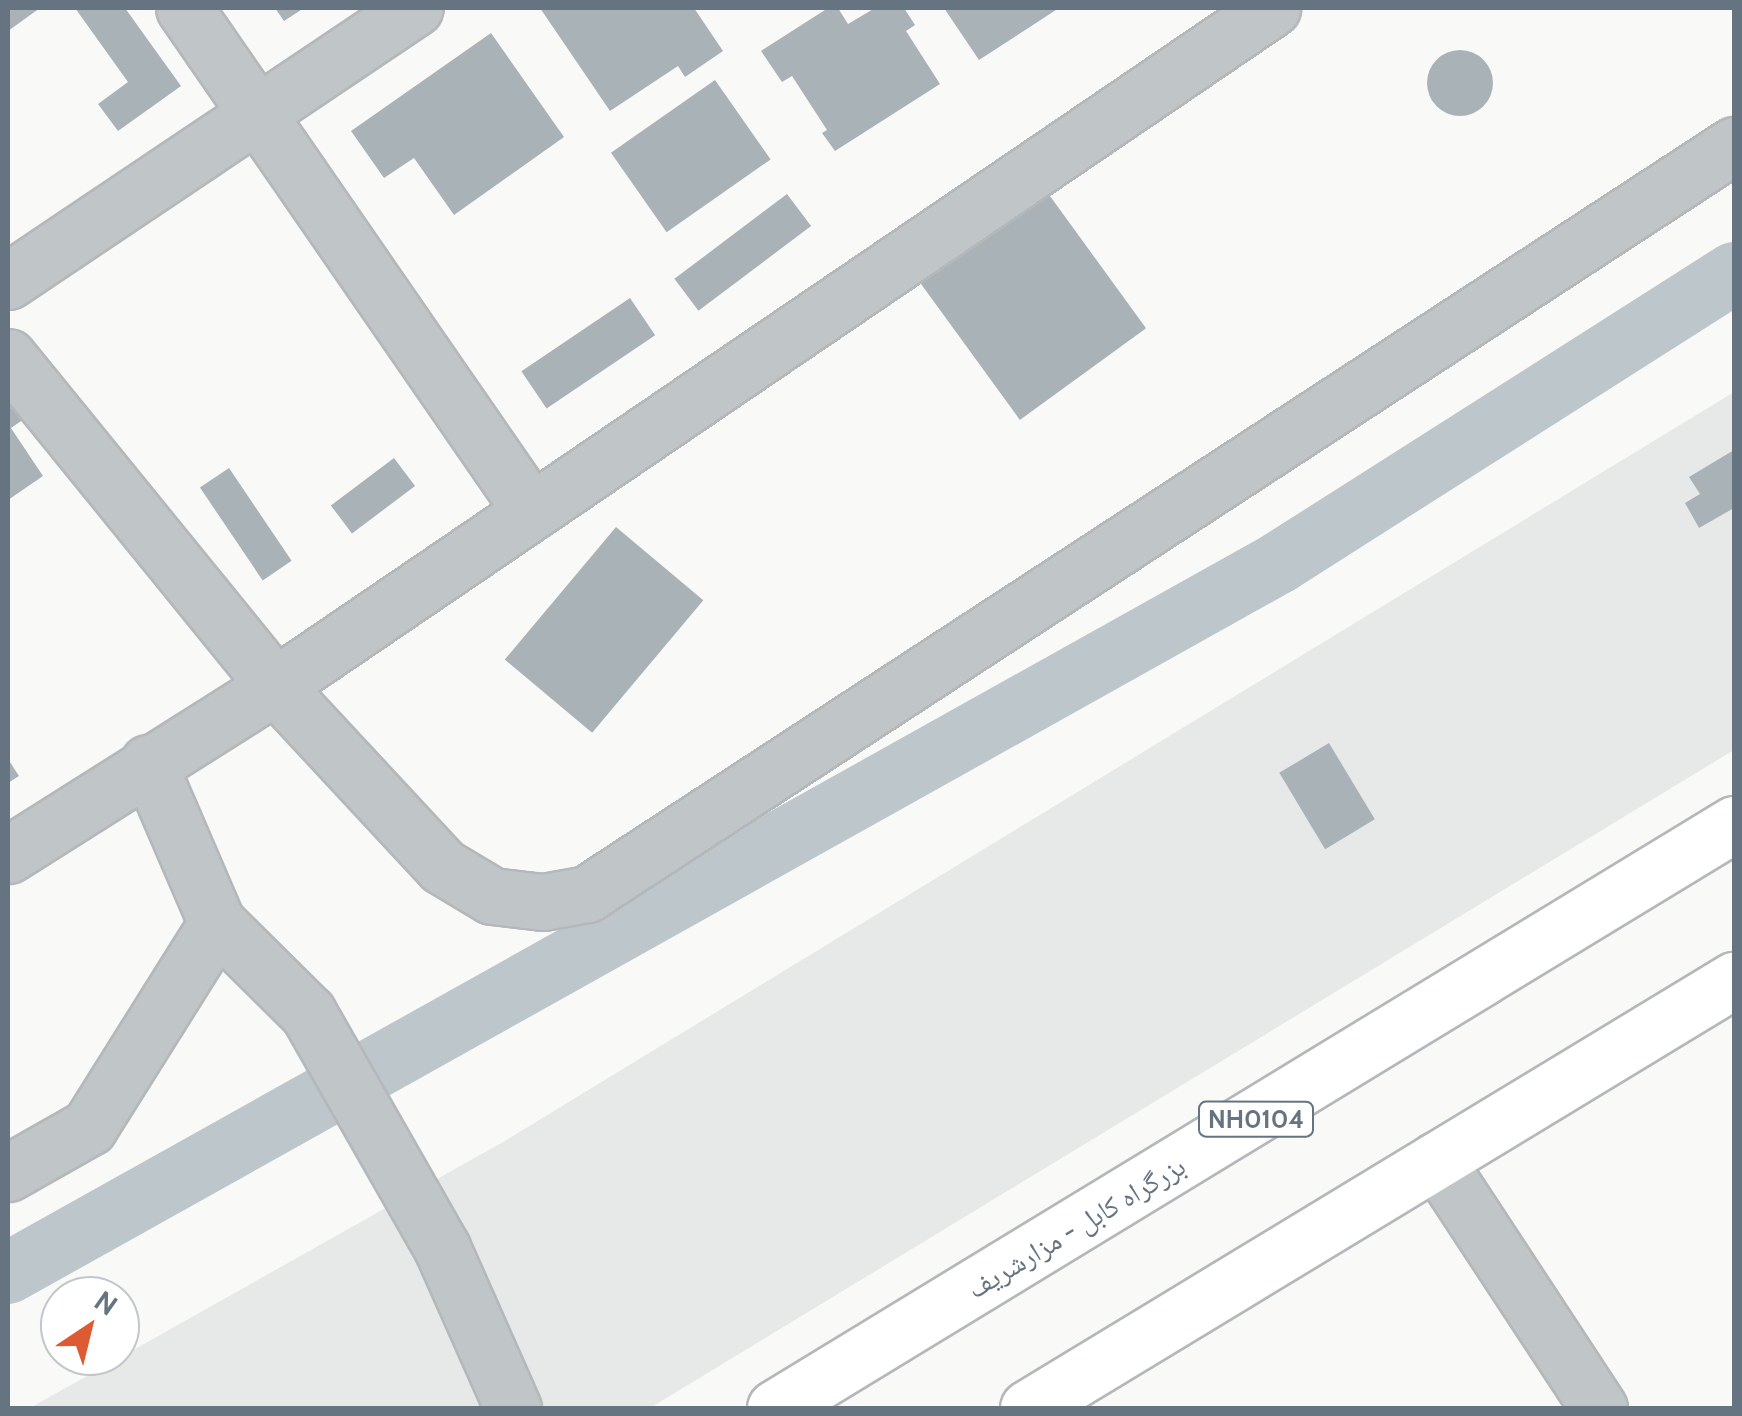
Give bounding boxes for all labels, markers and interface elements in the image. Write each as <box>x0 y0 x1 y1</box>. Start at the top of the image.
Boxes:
road number: NH0104 <box>1196 1099 1316 1139</box>
street label: بزرگراه کابل - مزارشریف <box>961 1149 1191 1305</box>
north arrow <box>40 1276 140 1376</box>
text: N <box>88 1283 124 1323</box>

